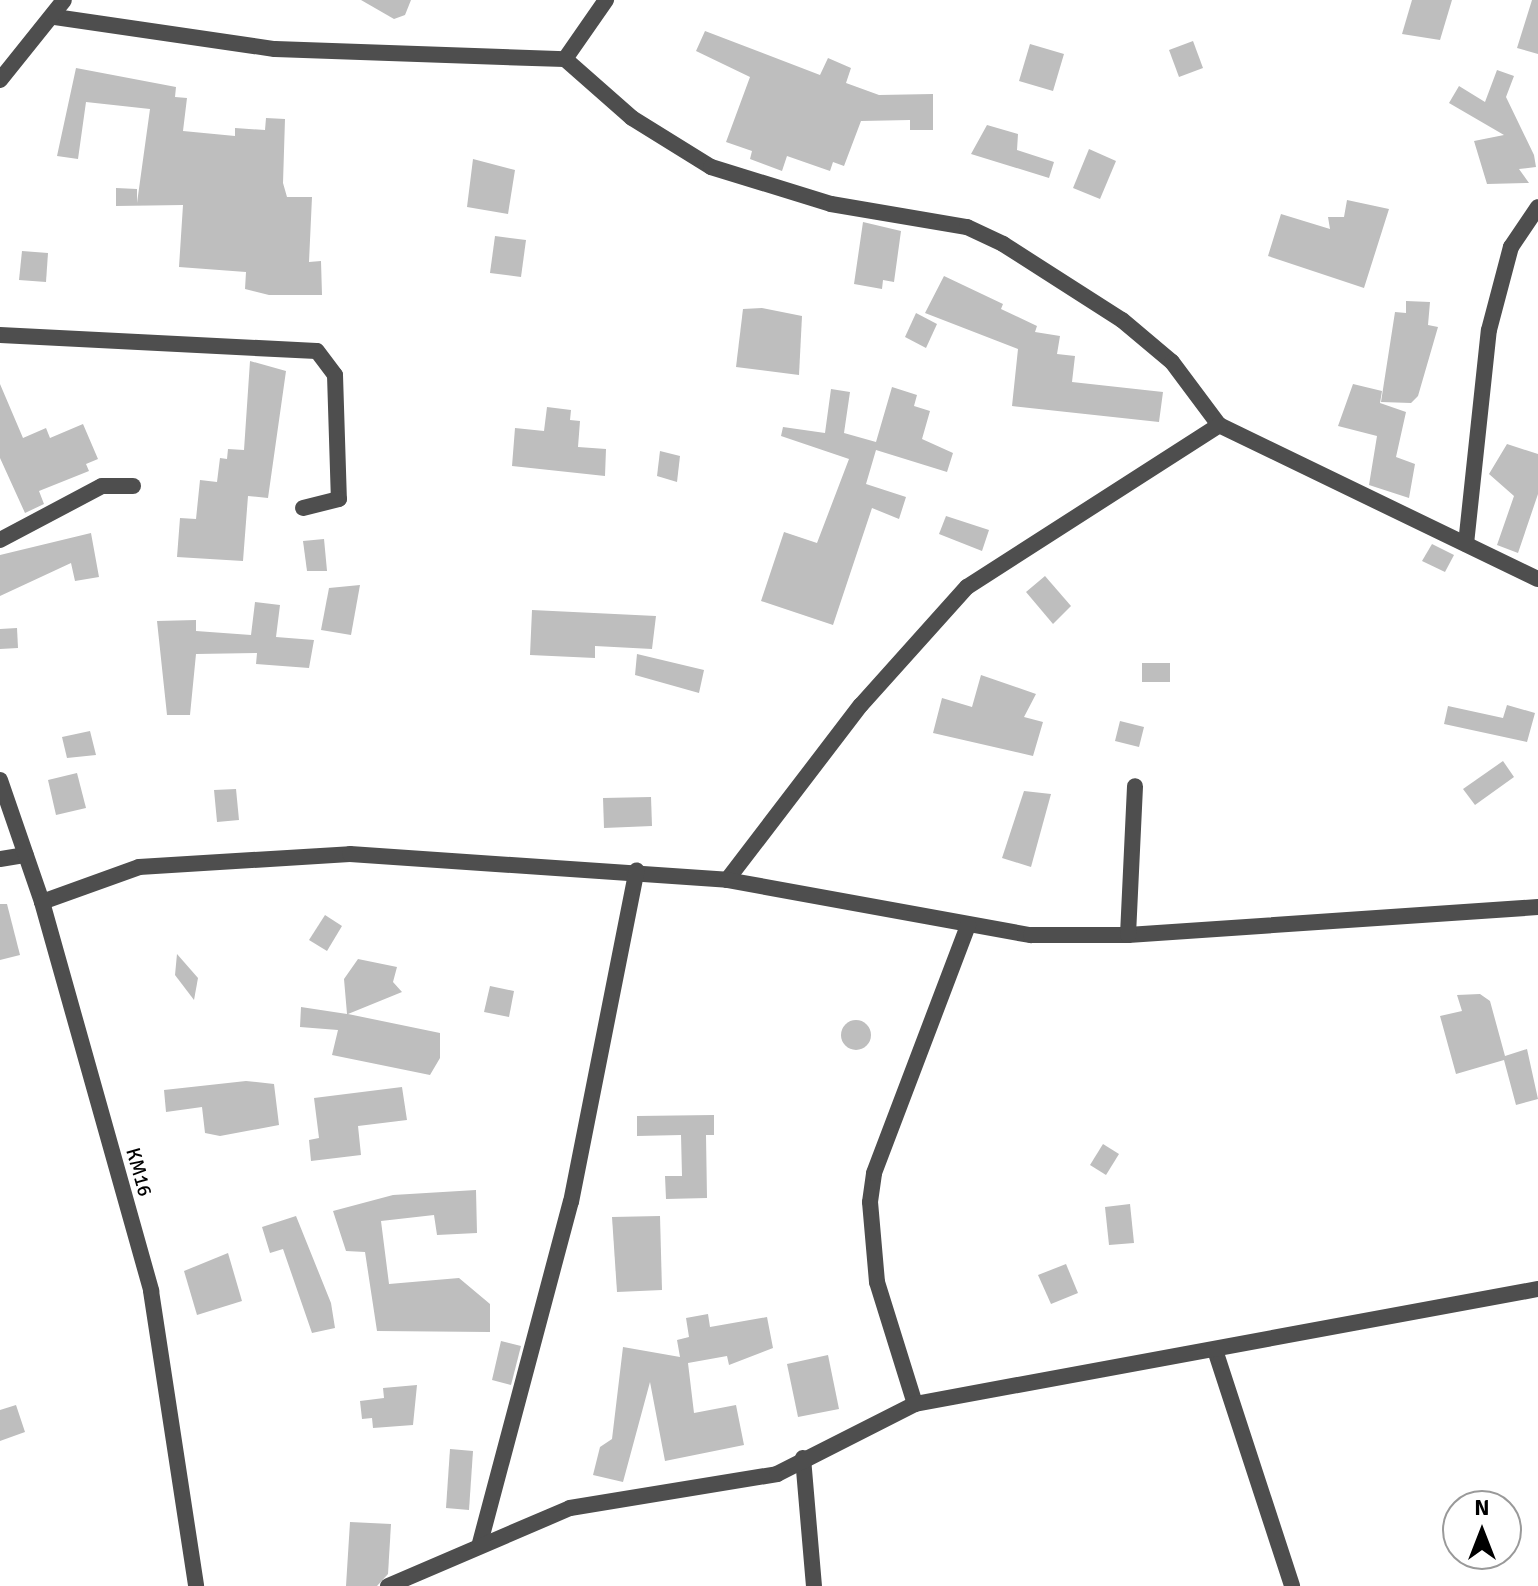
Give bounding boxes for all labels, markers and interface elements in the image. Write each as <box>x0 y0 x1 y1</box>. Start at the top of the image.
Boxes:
street label: KM16 <box>121 1145 157 1199</box>
north arrow <box>1442 1490 1522 1570</box>
text: N <box>1474 1494 1490 1521</box>

